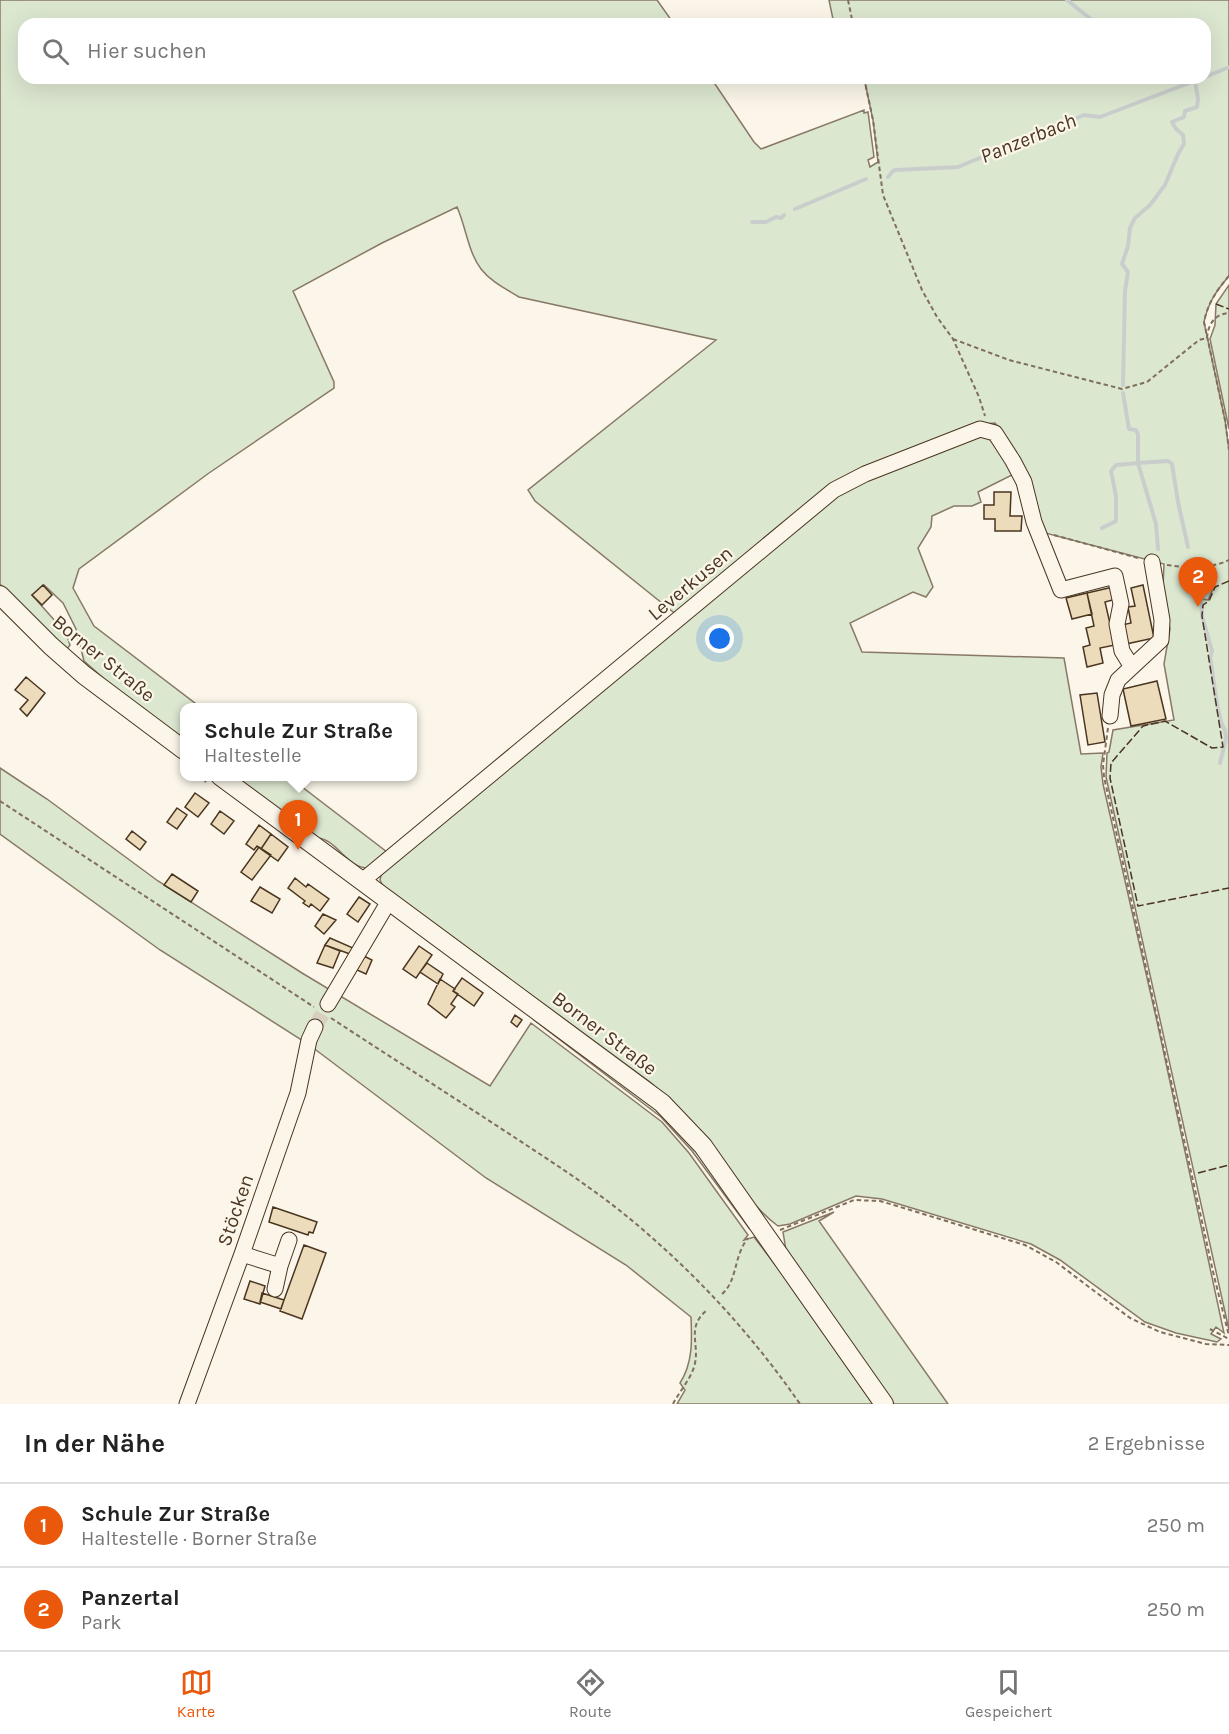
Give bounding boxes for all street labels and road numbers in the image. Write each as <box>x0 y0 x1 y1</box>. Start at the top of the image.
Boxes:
street label: Leverkusen <box>643 541 737 625</box>
street label: Borner Straße <box>48 610 160 707</box>
street label: Borner Straße <box>548 987 662 1080</box>
street label: Stöcken <box>212 1171 258 1249</box>

